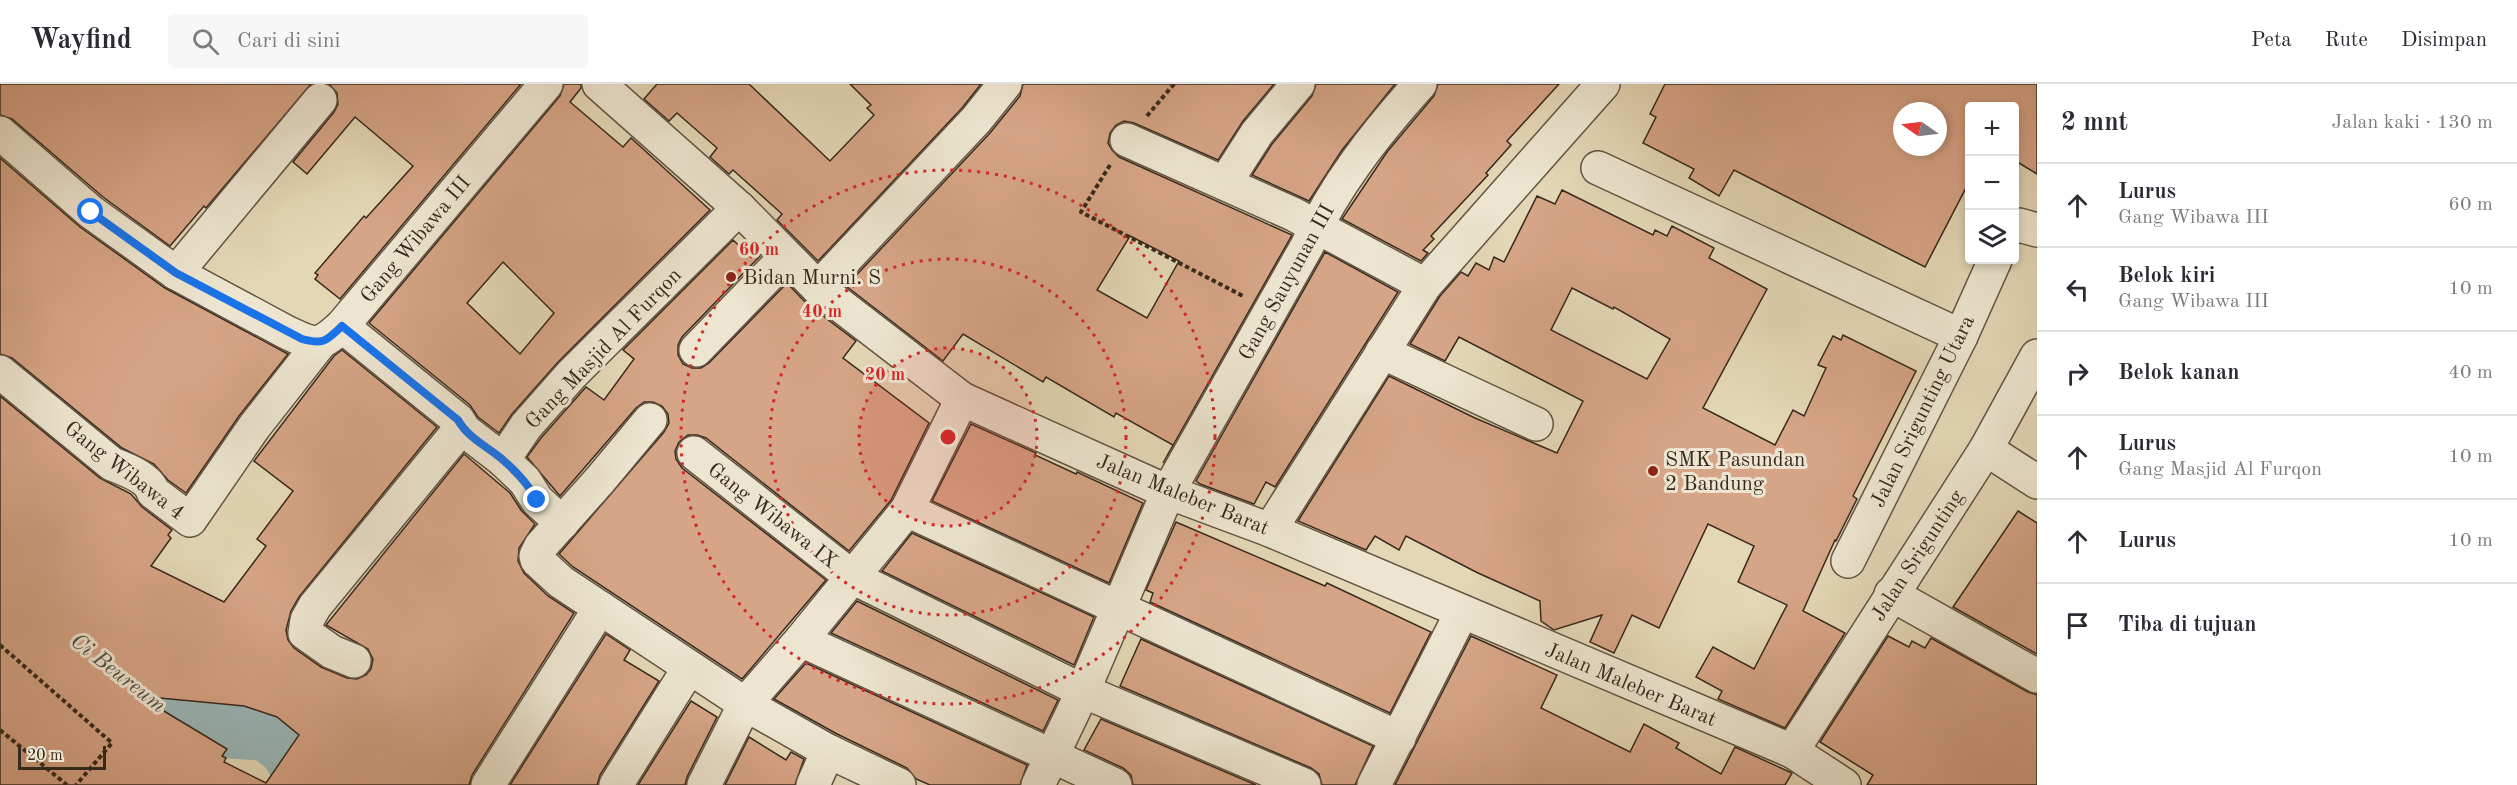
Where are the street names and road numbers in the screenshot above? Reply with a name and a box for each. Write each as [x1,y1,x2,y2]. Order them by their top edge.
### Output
street label: Gang Wibawa III [357,172,475,307]
street label: Gang Sauyunan III [1236,201,1339,364]
street label: Gang Masjid Al Furqon [522,265,686,433]
street label: Jalan Srigunting Utara [1868,312,1979,511]
street label: Gang Wibawa 4 [60,418,188,524]
street label: Jalan Maleber Barat [1093,451,1272,540]
street label: Gang Wibawa IX [703,459,841,573]
street label: Jalan Srigunting [1868,486,1969,625]
street label: Jalan Maleber Barat [1541,640,1719,731]

